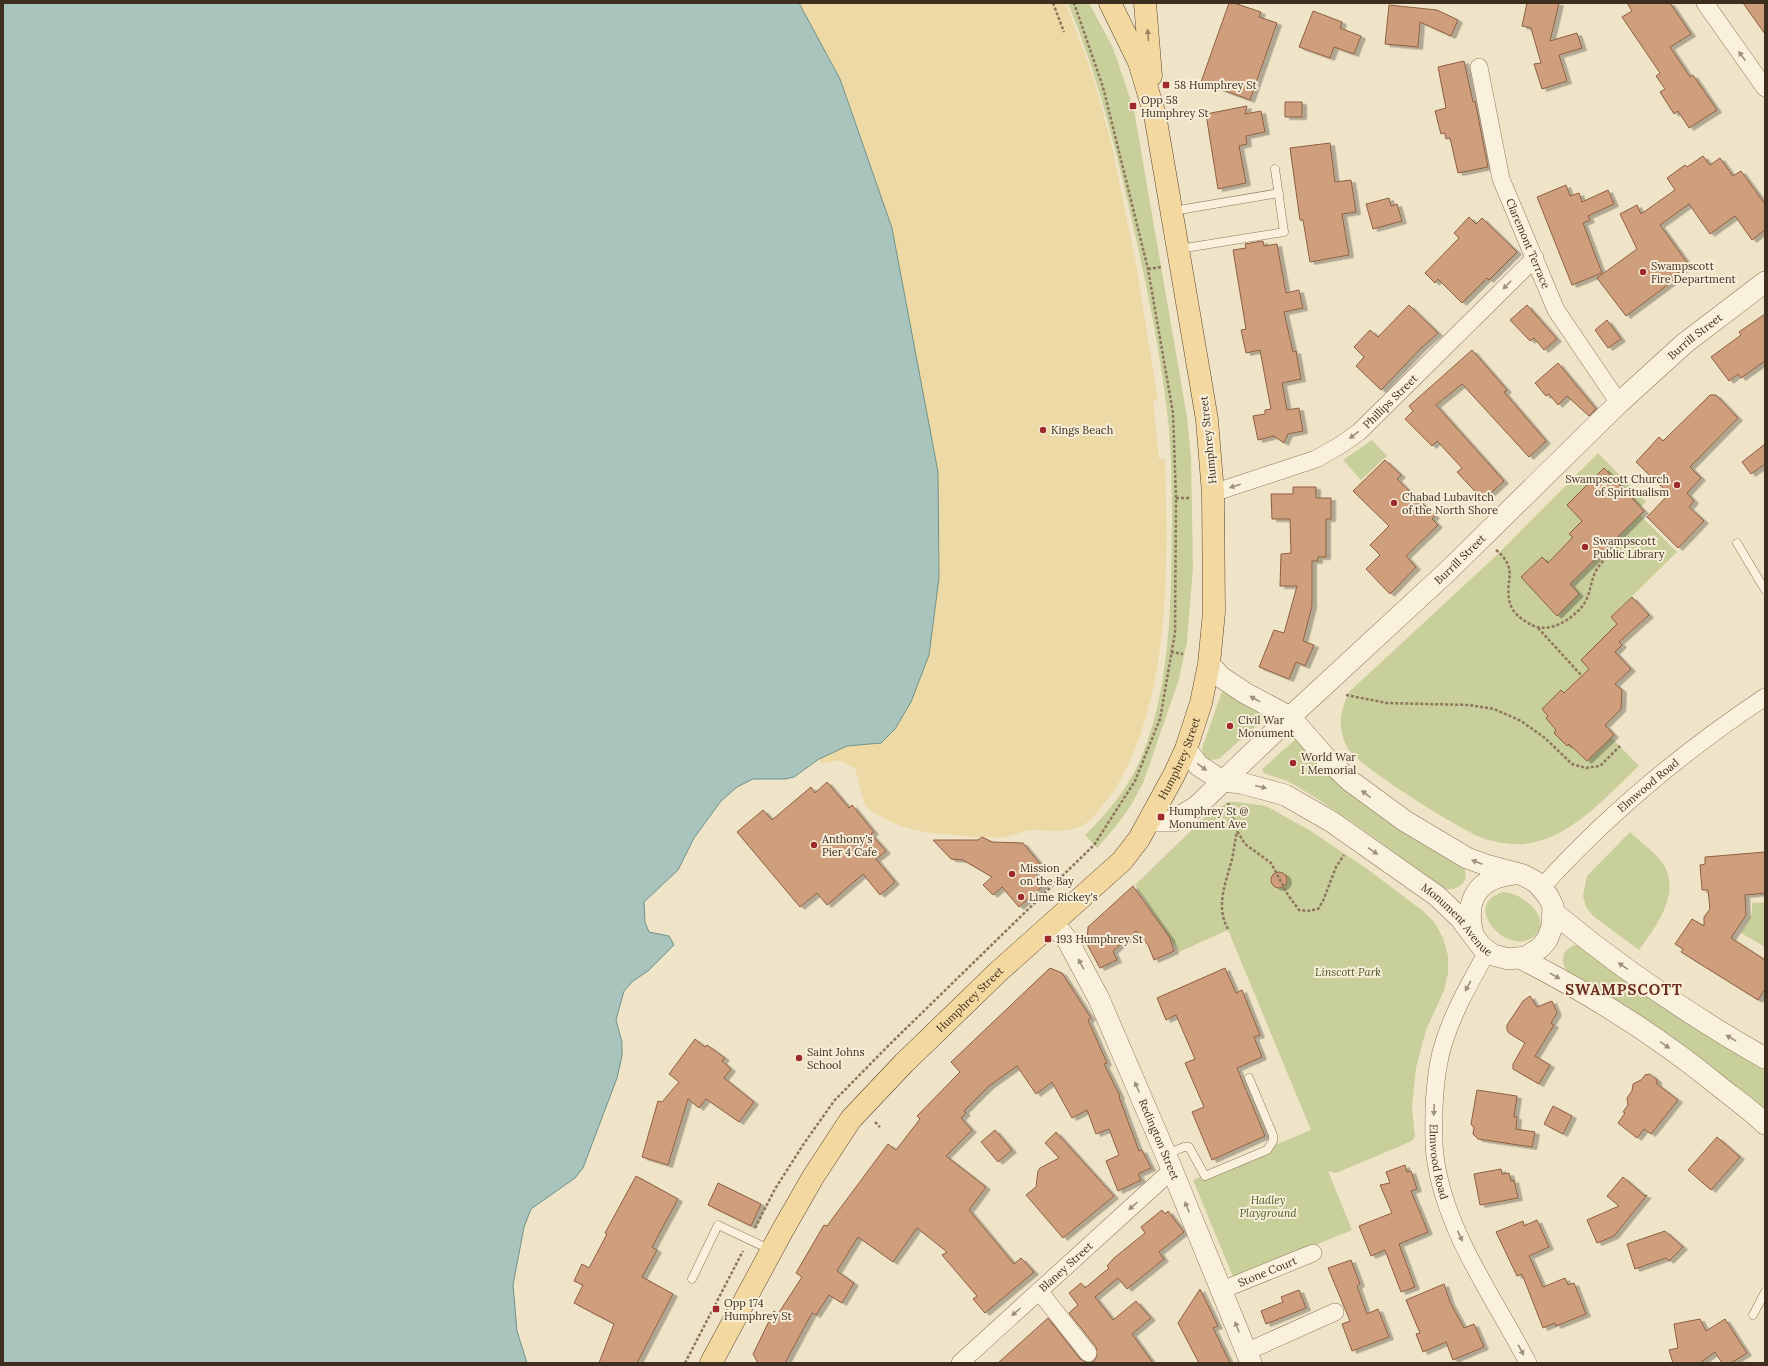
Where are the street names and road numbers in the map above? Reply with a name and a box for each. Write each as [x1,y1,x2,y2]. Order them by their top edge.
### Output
street label: Claremont Terrace [1503,196,1553,291]
street label: Burrill Street [1665,310,1726,362]
street label: Phillips Street [1360,371,1421,431]
street label: Humphrey Street [1196,395,1220,485]
street label: Burrill Street [1431,531,1489,587]
street label: Humphrey Street [1155,715,1203,802]
street label: Elmwood Road [1614,755,1682,815]
street label: Monument Avenue [1419,880,1495,959]
street label: Humphrey Street [933,963,1007,1035]
street label: Redington Street [1136,1097,1183,1183]
street label: Elmwood Road [1427,1124,1452,1202]
street label: Blaney Street [1036,1238,1096,1295]
street label: Stone Court [1236,1253,1300,1290]

